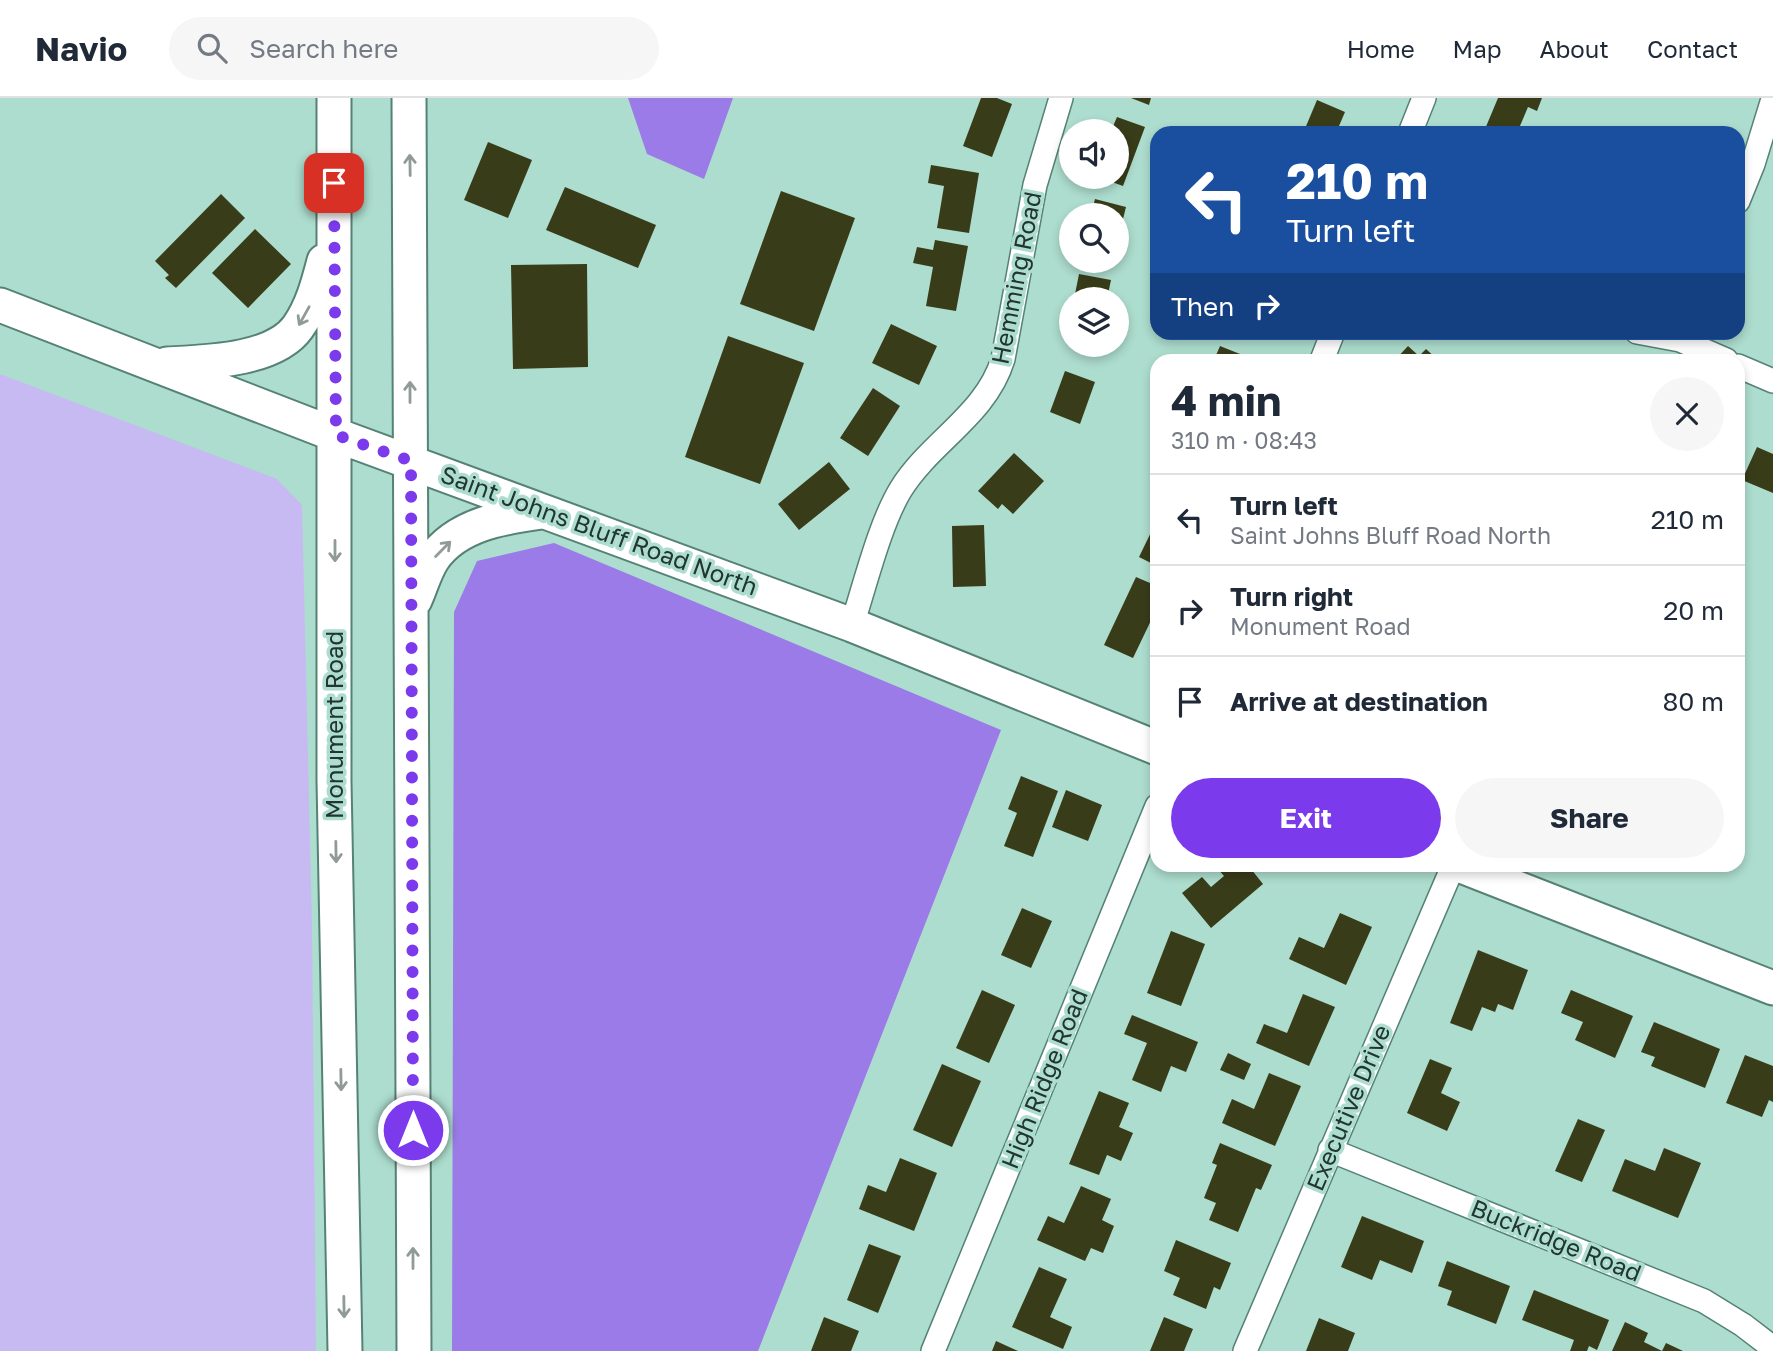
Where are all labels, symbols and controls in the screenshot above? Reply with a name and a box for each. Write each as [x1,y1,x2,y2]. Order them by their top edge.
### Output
search box [169,17,659,80]
text: Navio [35,29,127,68]
icon: search [193,29,231,67]
text: Search here [249,33,398,64]
text: Home [1347,34,1415,63]
text: Map [1453,34,1502,63]
text: About [1540,34,1609,63]
text: Contact [1647,34,1738,63]
map controls [1059,119,1129,357]
button: sound [1059,119,1129,189]
text: 210 m [1286,151,1428,210]
pin [304,153,364,213]
one-way arrow [403,154,417,177]
icon: left [1171,154,1262,245]
icon: arrive [315,164,353,202]
street label: Hemming Road [985,189,1046,367]
button: search [1059,203,1129,273]
text: Turn left [1286,211,1415,249]
button: layers [1059,287,1129,357]
icon: right [1248,287,1286,325]
text: Then [1171,291,1234,322]
one-way arrow [297,305,310,326]
text: 4 min [1171,375,1281,425]
button: close [1650,377,1724,451]
one-way arrow [404,381,417,404]
text: 310 m · 08:43 [1171,426,1317,454]
street label: Saint Johns Bluff Road North [437,459,762,601]
text: Turn left [1230,490,1338,521]
icon: left [1171,501,1209,539]
text: 210 m [1651,504,1724,535]
text: Saint Johns Bluff Road North [1230,521,1551,549]
one-way arrow [328,540,342,563]
one-way arrow [435,540,452,557]
text: Turn right [1230,581,1353,612]
icon: right [1171,592,1209,630]
text: 20 m [1663,595,1724,626]
text: Monument Road [1230,612,1411,640]
street label: Monument Road [319,631,348,819]
icon: arrive [1171,683,1209,721]
text: Arrive at destination [1230,686,1488,717]
text: 80 m [1663,686,1724,717]
button: Exit [1171,778,1441,858]
button: Share [1455,778,1724,858]
one-way arrow [329,841,343,864]
street label: High Ridge Road [994,984,1093,1173]
street label: Executive Drive [1300,1020,1396,1195]
one-way arrow [334,1068,348,1091]
position arrow [376,1093,450,1167]
street label: Buckridge Road [1467,1192,1646,1287]
one-way arrow [406,1247,420,1270]
one-way arrow [337,1296,351,1319]

